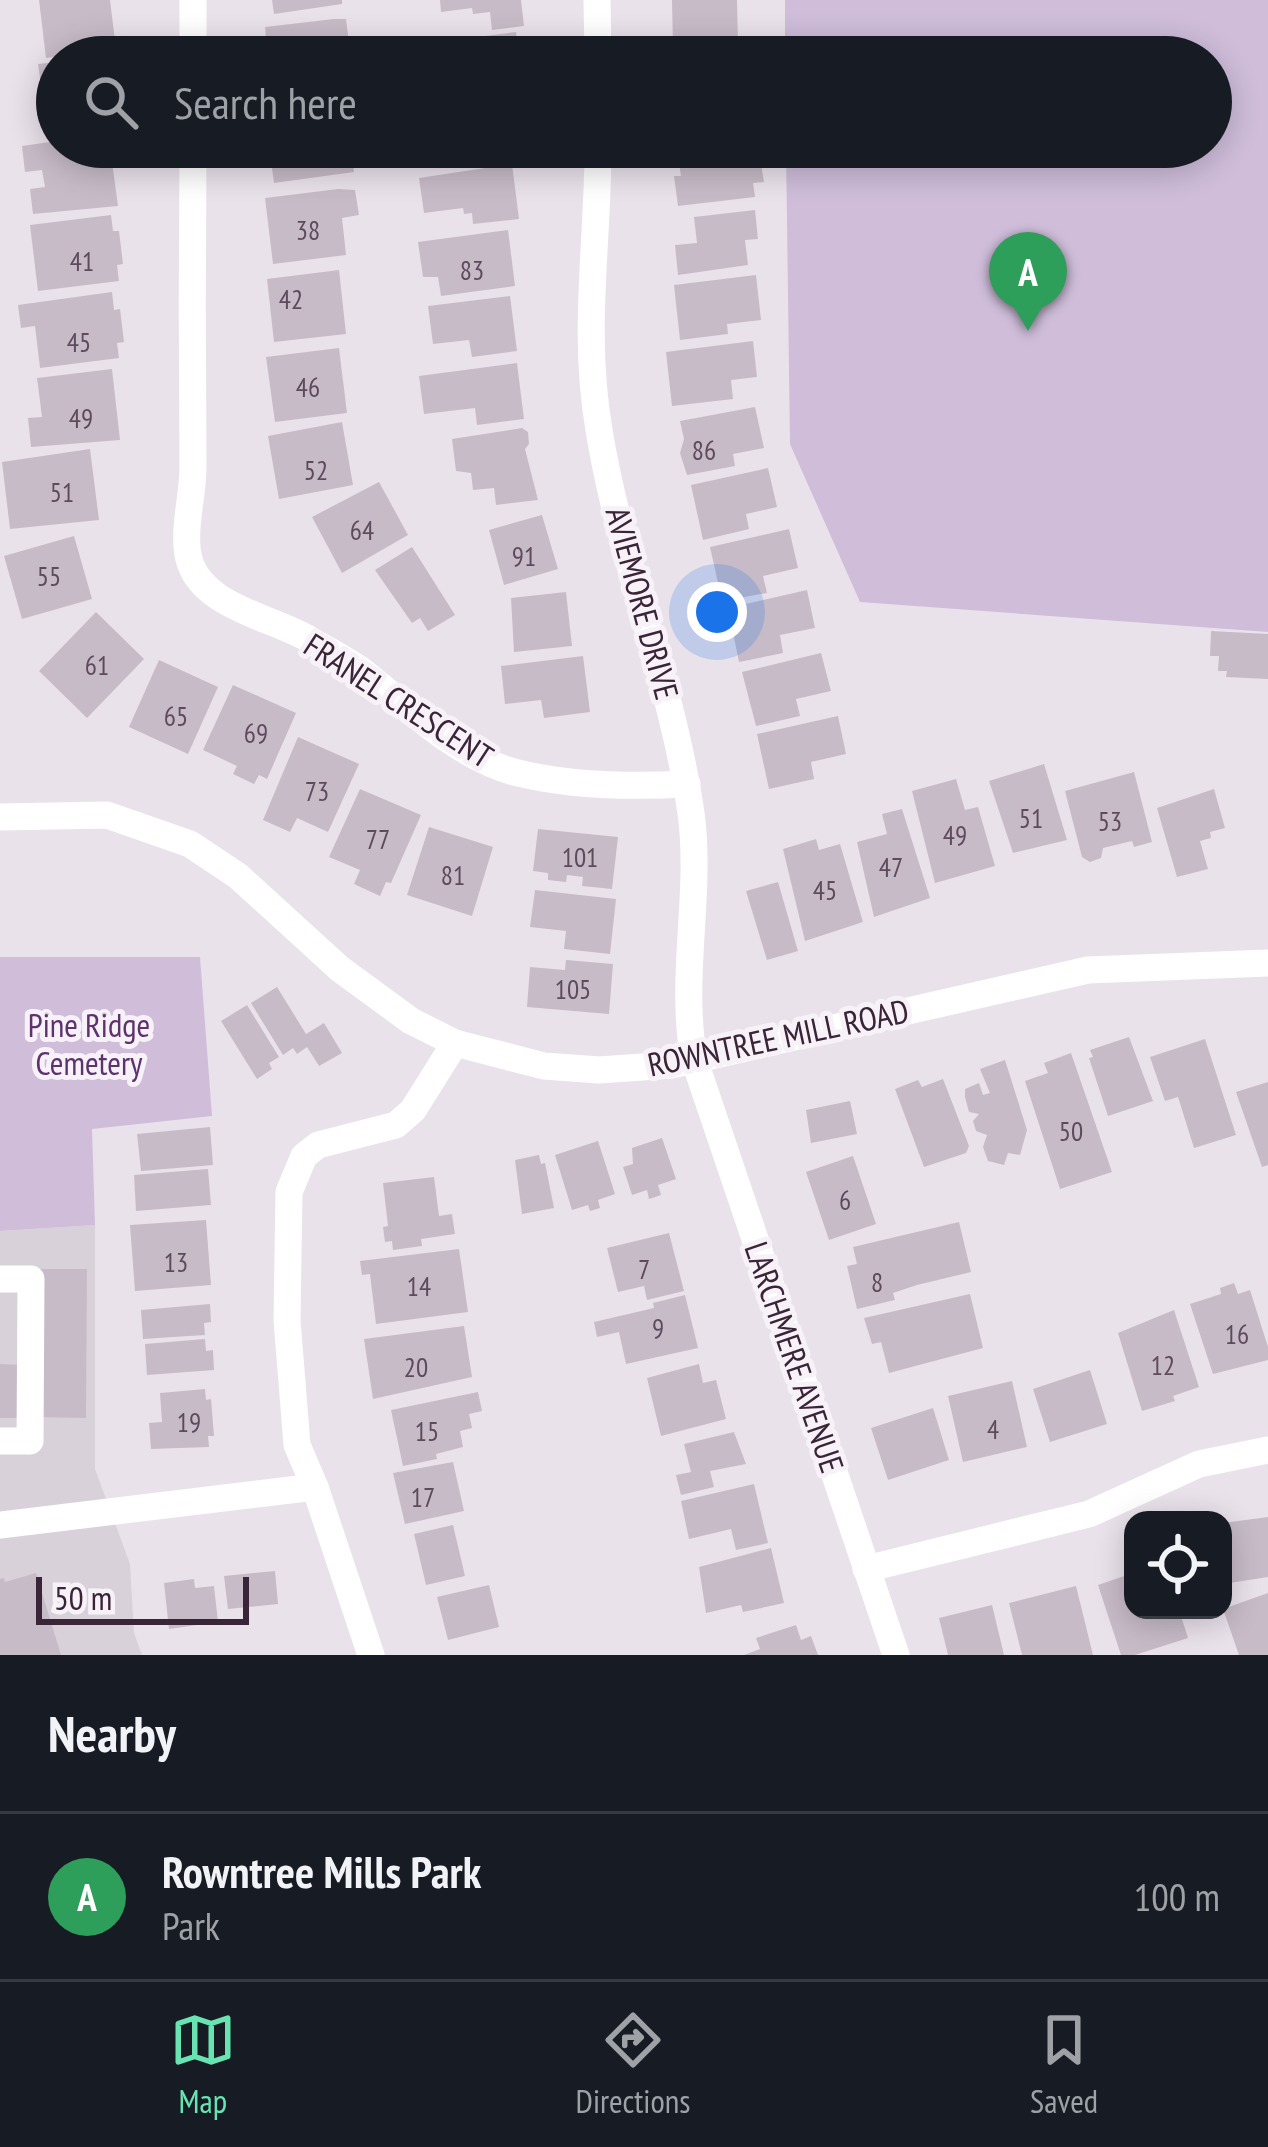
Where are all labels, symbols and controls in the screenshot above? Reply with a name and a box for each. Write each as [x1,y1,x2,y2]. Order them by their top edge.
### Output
search box [36,36,1232,168]
icon: search [78,69,144,135]
text: Search here [174,73,357,131]
house number: 38 [296,213,320,247]
pin: A [989,232,1067,331]
house number: 41 [70,244,94,278]
house number: 83 [460,253,484,287]
house number: 42 [279,282,303,316]
house number: 45 [67,325,91,359]
house number: 46 [296,370,320,404]
house number: 49 [69,401,93,435]
house number: 86 [692,433,716,467]
house number: 52 [304,453,328,487]
house number: 51 [50,475,74,509]
street label: AVIEMORE DRIVE [597,502,689,704]
house number: 64 [350,513,374,547]
house number: 91 [512,539,536,573]
house number: 55 [37,559,61,593]
your location [687,582,747,642]
street label: FRANEL CRESCENT [296,623,502,777]
house number: 61 [85,648,109,682]
house number: 65 [164,699,188,733]
house number: 69 [244,716,268,750]
house number: 73 [305,774,329,808]
house number: 51 [1019,801,1043,835]
house number: 53 [1098,804,1122,838]
house number: 49 [943,818,967,852]
house number: 77 [366,822,390,856]
house number: 101 [562,840,598,874]
house number: 47 [879,850,903,884]
house number: 81 [441,858,465,892]
house number: 45 [813,873,837,907]
house number: 105 [555,972,591,1006]
street label: ROWNTREE MILL ROAD [644,988,912,1086]
park label: Pine Ridge Cemetery [28,1003,150,1084]
house number: 50 [1059,1114,1083,1148]
house number: 6 [839,1183,851,1217]
street label: LARCHMERE AVENUE [735,1236,855,1478]
house number: 13 [164,1245,188,1279]
house number: 7 [638,1252,650,1286]
house number: 8 [871,1265,883,1299]
house number: 14 [407,1269,431,1303]
house number: 9 [652,1311,664,1345]
house number: 16 [1225,1317,1249,1351]
house number: 12 [1151,1348,1175,1382]
house number: 20 [404,1350,428,1384]
house number: 19 [177,1405,201,1439]
house number: 4 [987,1412,999,1446]
house number: 15 [415,1414,439,1448]
house number: 17 [411,1480,435,1514]
map controls [1124,1511,1232,1619]
button: locate [1124,1511,1232,1619]
scale bar [36,1571,249,1624]
text: 50 m [54,1576,112,1619]
text: Nearby [48,1700,176,1766]
text: Rowntree Mills Park [162,1842,481,1900]
text: A [77,1871,97,1922]
text: 100 m [1134,1871,1220,1922]
text: Park [162,1900,220,1951]
tab: Map [170,2007,236,2122]
tab: Directions [576,2007,690,2122]
tab: Saved [1030,2007,1098,2122]

